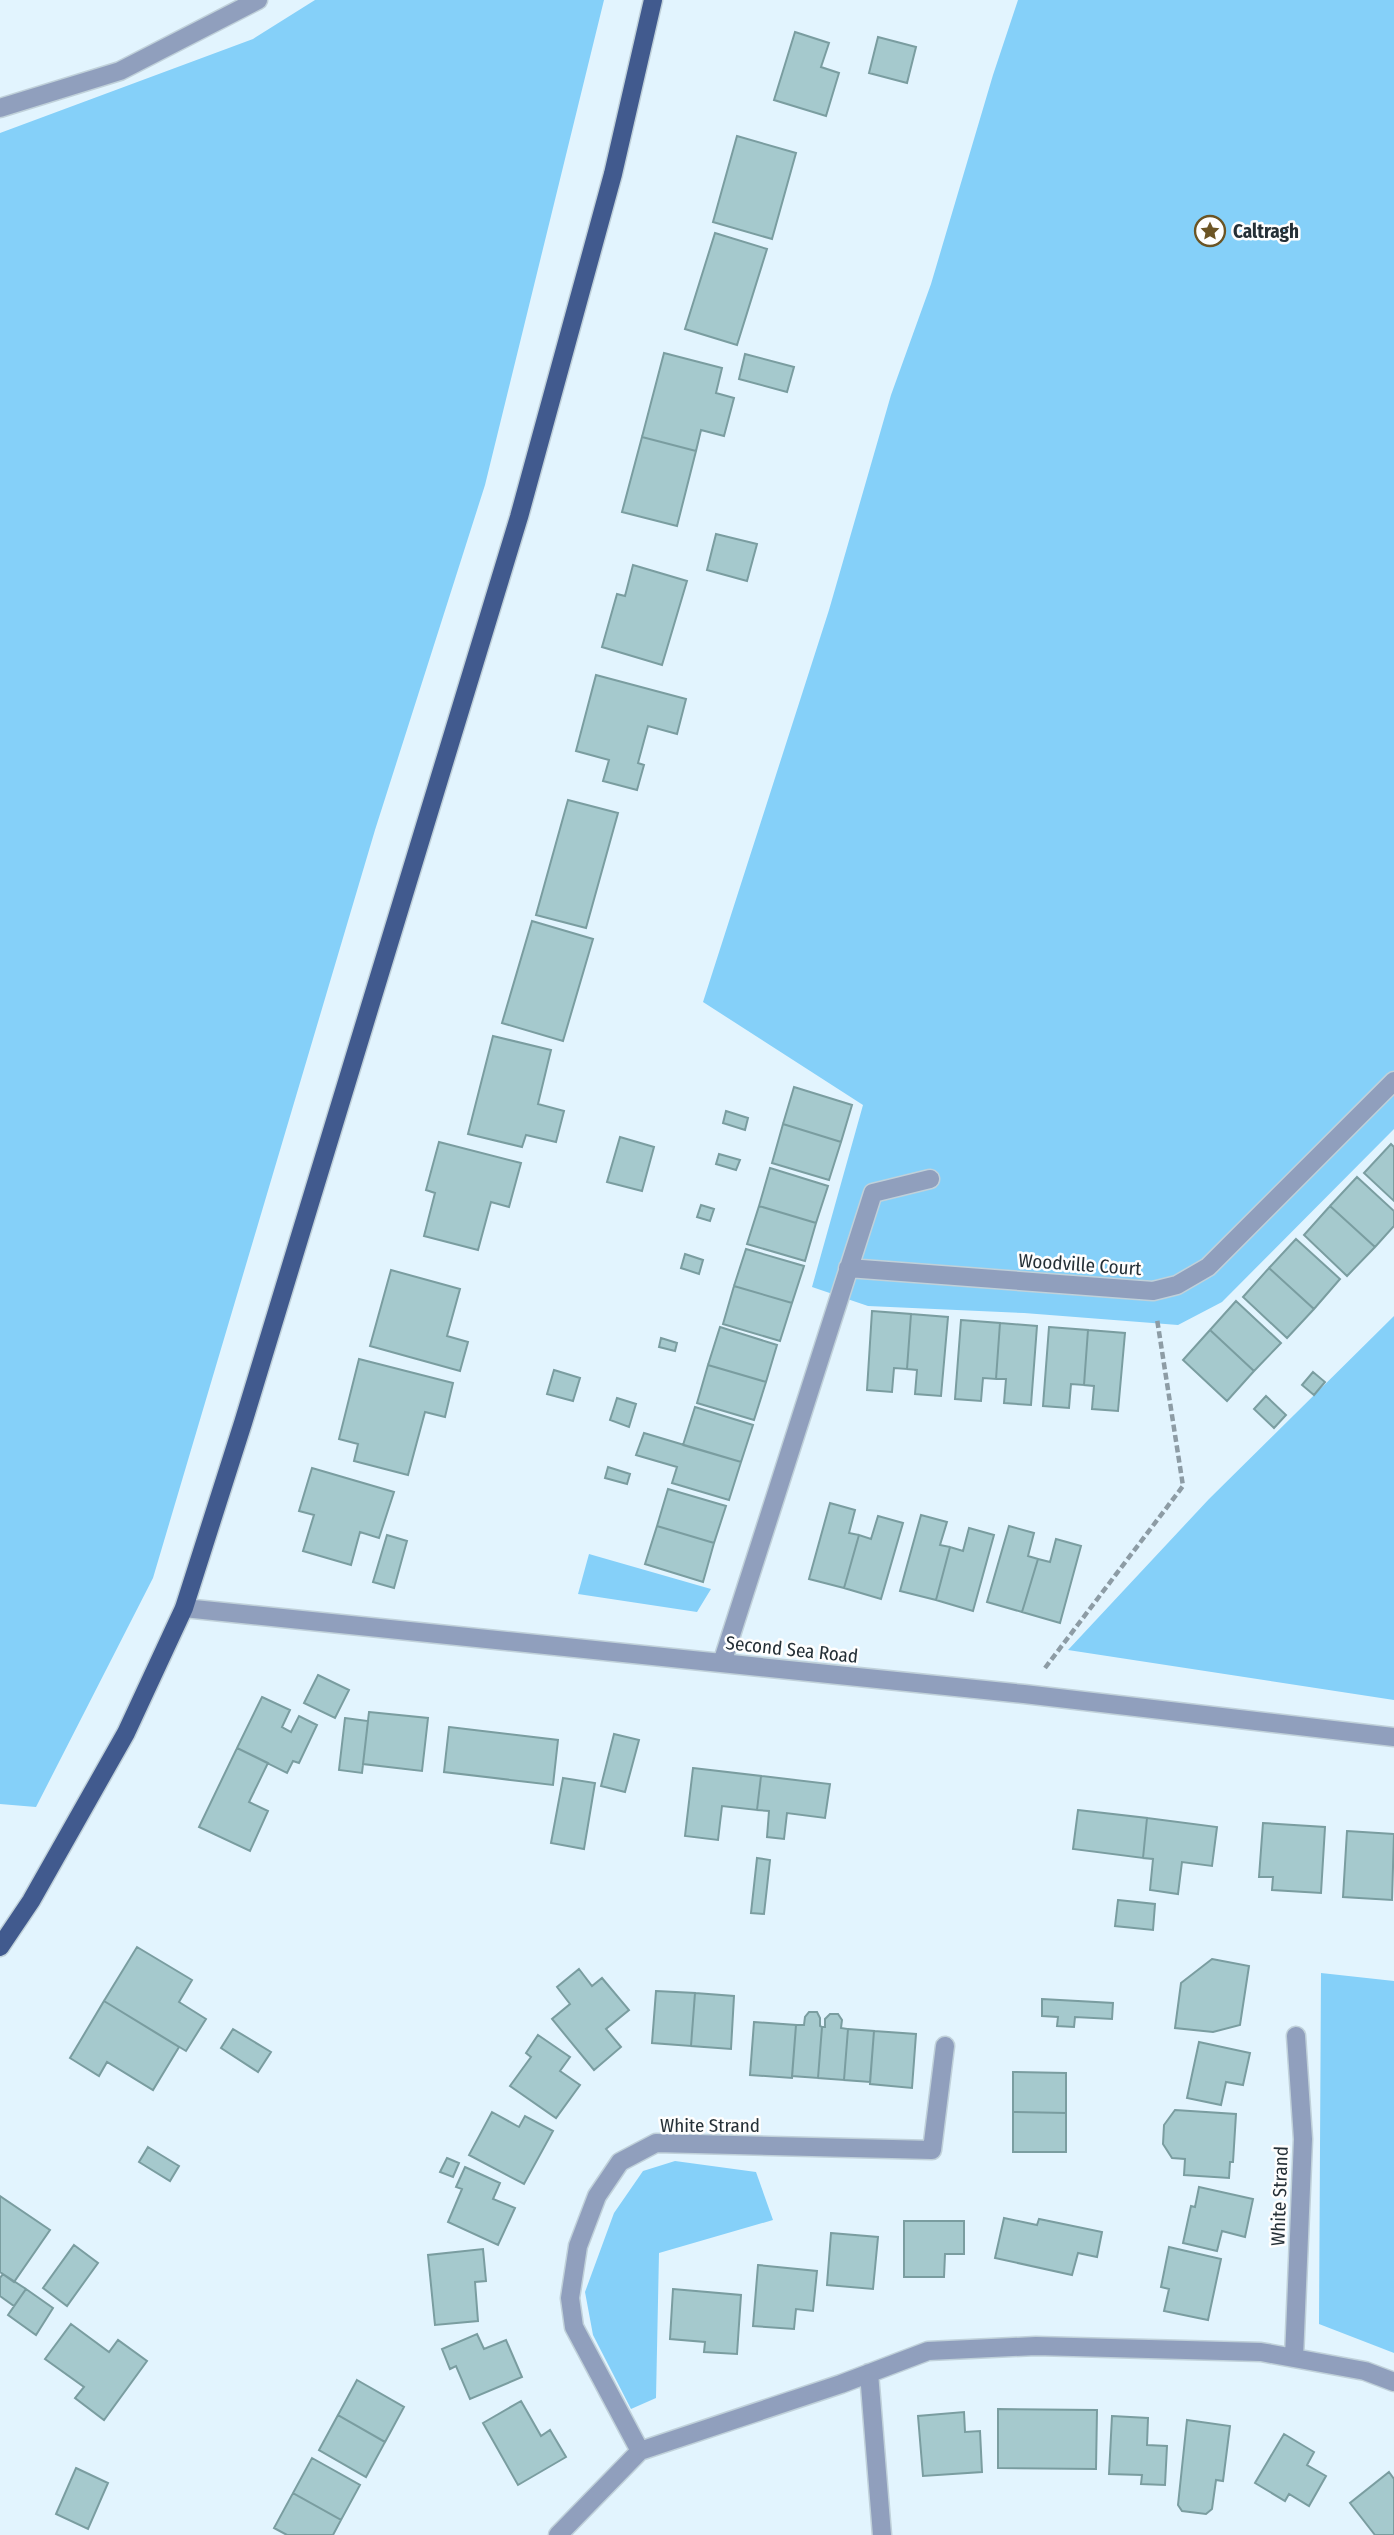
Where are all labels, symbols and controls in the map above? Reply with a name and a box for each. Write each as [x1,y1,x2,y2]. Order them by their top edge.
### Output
place icon: Caltragh [1193,214,1227,248]
place label: Caltragh [1233,220,1299,243]
street label: Woodville Court [1018,1249,1143,1280]
street label: Second Sea Road [725,1631,859,1668]
street label: White Strand [660,2114,760,2137]
street label: White Strand [1266,2146,1293,2246]

